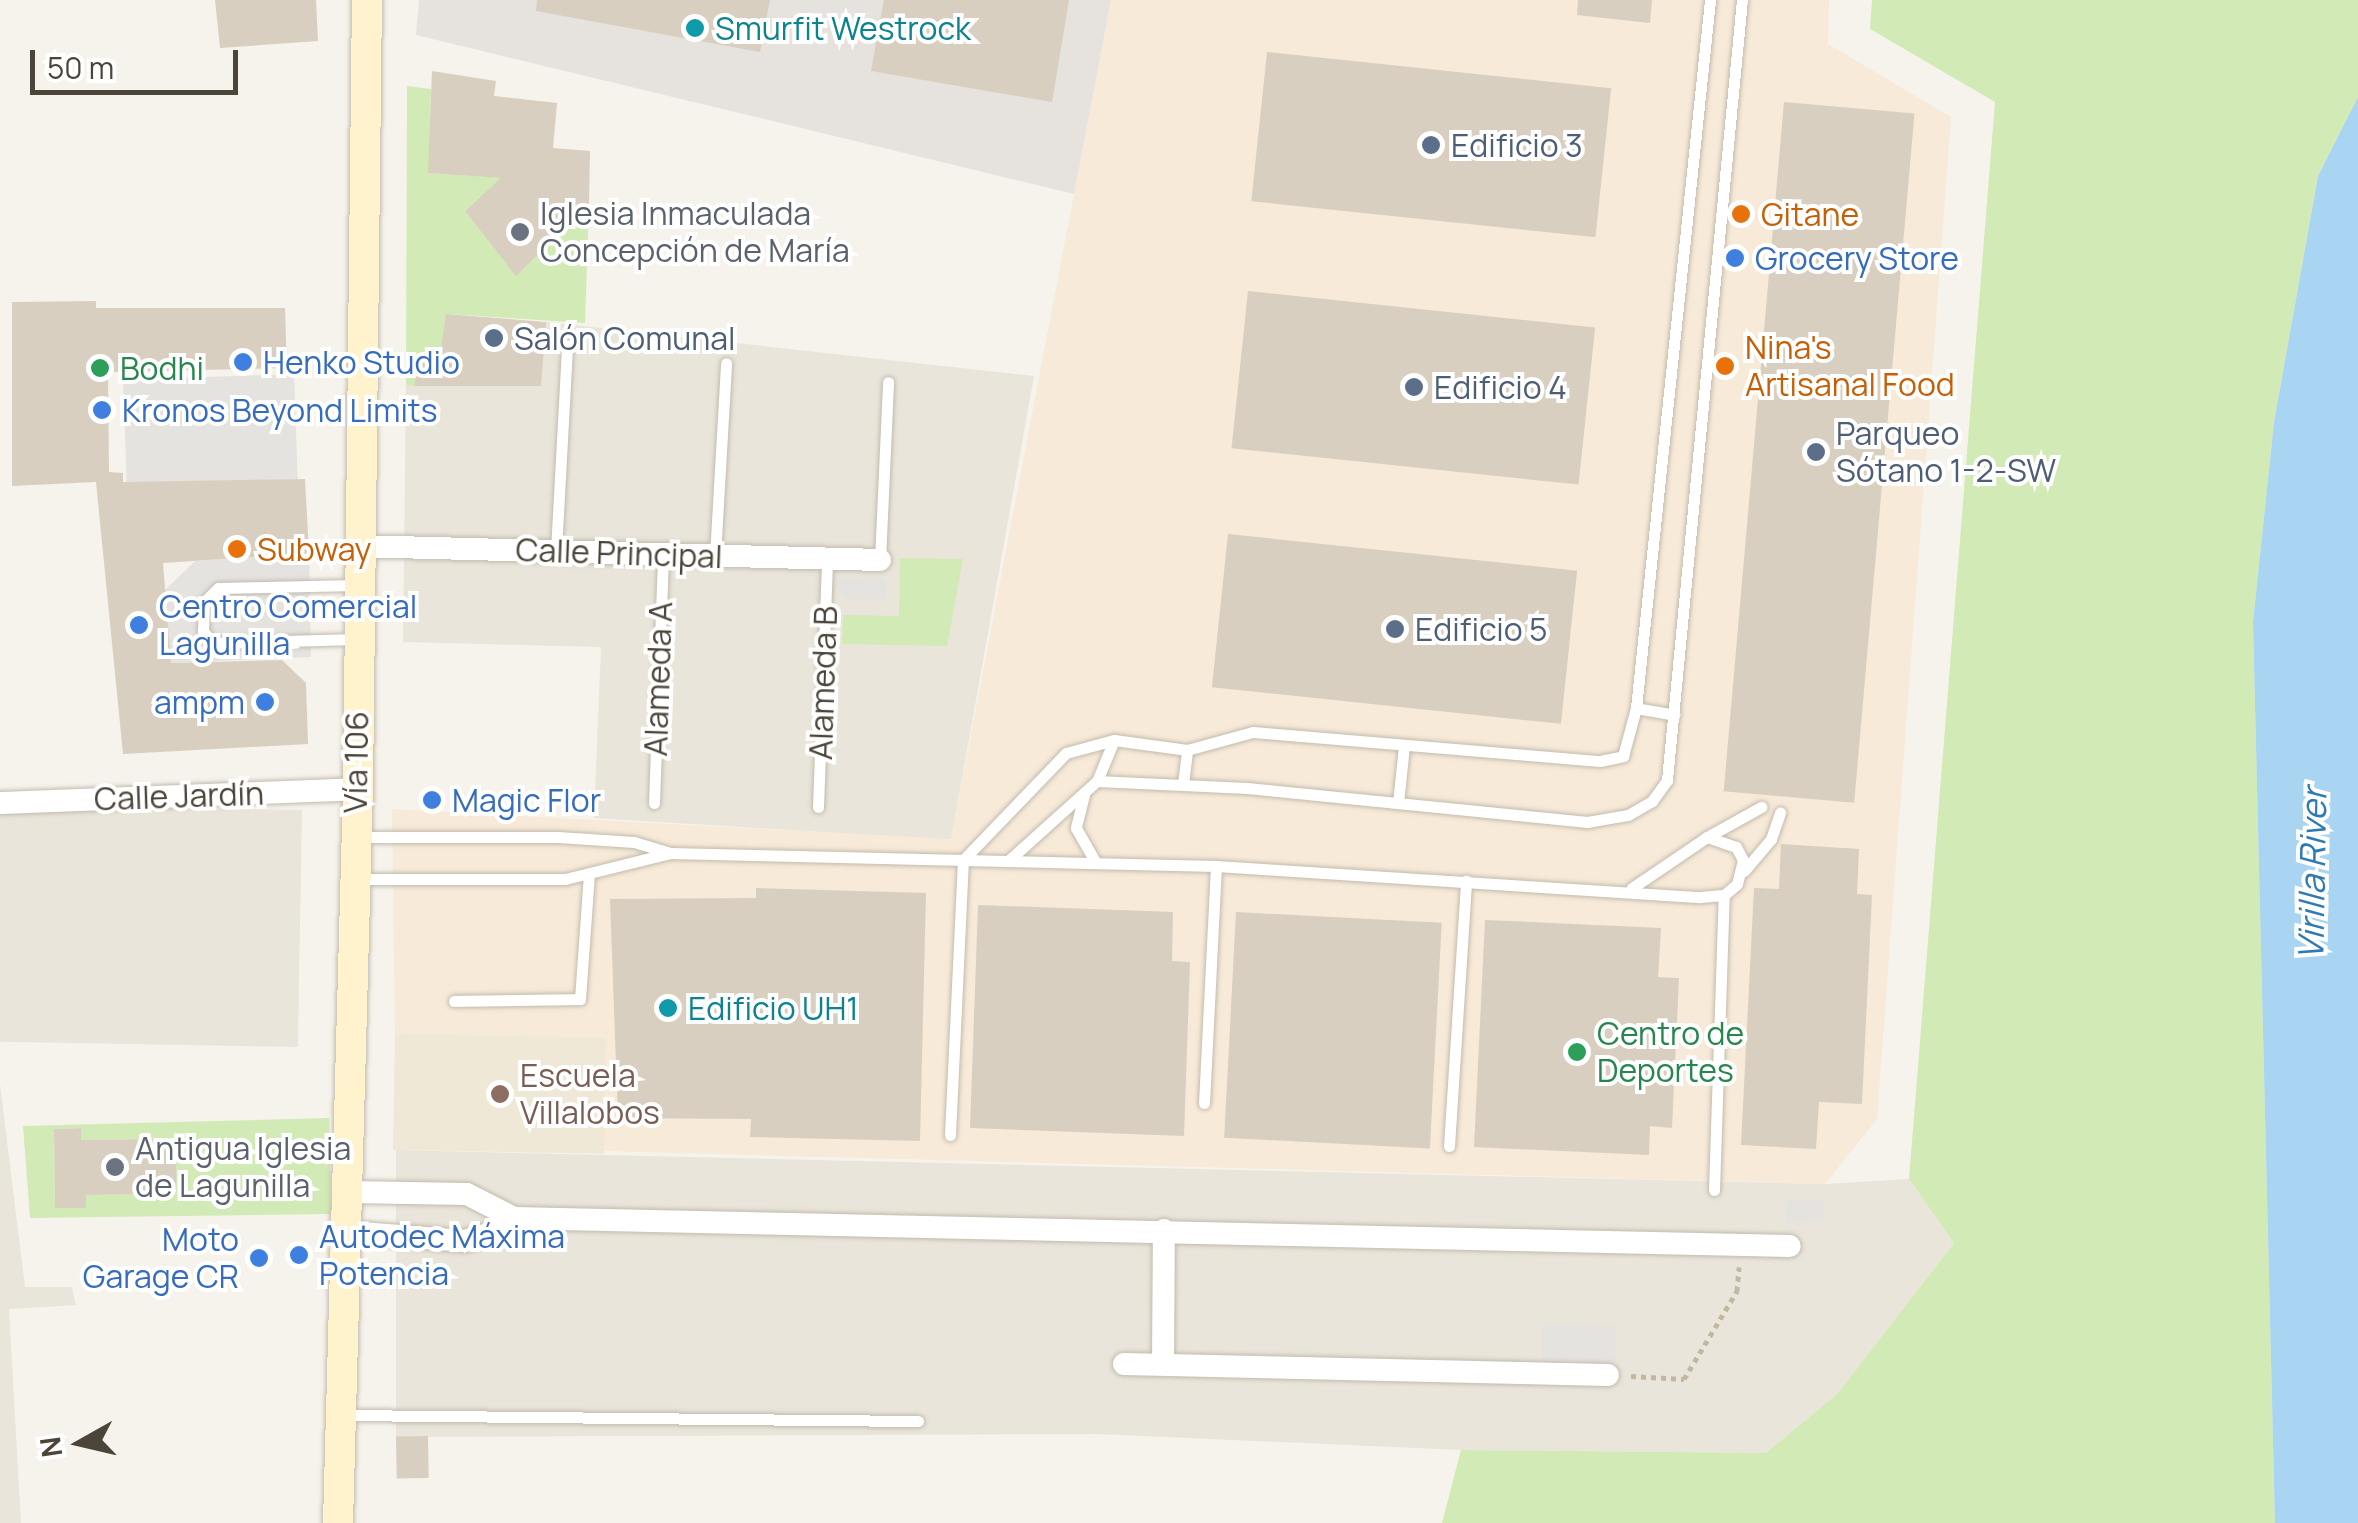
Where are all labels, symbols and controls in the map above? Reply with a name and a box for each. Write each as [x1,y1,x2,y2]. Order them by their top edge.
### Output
place label: Smurfit Westrock [715,9,971,47]
marker: Smurfit Westrock [684,17,706,39]
scale bar [35,30,242,92]
text: 50 m [47,47,114,88]
place label: Edificio 3 [1451,126,1583,164]
marker: Edificio 3 [1420,134,1442,156]
place label: Iglesia Inmaculada Concepción de María [540,195,850,270]
place label: Gitane [1761,195,1859,233]
marker: Gitane [1730,203,1752,225]
marker: Iglesia Inmaculada Concepción de María [509,221,531,243]
place label: Grocery Store [1755,239,1959,277]
marker: Grocery Store [1724,247,1746,269]
place label: Salón Comunal [514,319,736,357]
marker: Salón Comunal [483,327,505,349]
place label: Nina's Artisanal Food [1745,329,1955,404]
place label: Henko Studio [263,343,460,381]
place label: Bodhi [120,349,204,387]
marker: Henko Studio [232,351,254,373]
marker: Nina's Artisanal Food [1714,355,1736,377]
marker: Bodhi [89,357,111,379]
place label: Edificio 4 [1434,368,1567,406]
marker: Edificio 4 [1403,376,1425,398]
place label: Kronos Beyond Limits [122,391,437,429]
marker: Kronos Beyond Limits [91,399,113,421]
place label: Parqueo Sótano 1-2-SW [1836,415,2056,490]
marker: Parqueo Sótano 1-2-SW [1805,441,1827,463]
place label: Subway [257,530,371,568]
street label: Calle Principal [515,530,723,576]
marker: Subway [226,538,248,560]
place label: Centro Comercial Lagunilla [159,588,417,663]
street label: Alameda A [636,601,680,757]
street label: Alameda B [801,605,845,761]
place label: Edificio 5 [1415,610,1547,648]
marker: Centro Comercial Lagunilla [128,614,150,636]
marker: Edificio 5 [1384,618,1406,640]
place label: ampm [154,683,245,721]
marker: ampm [254,691,276,713]
street label: Vía 106 [336,711,376,813]
street label: Calle Jardín [93,774,265,818]
place label: Magic Flor [452,781,601,819]
water label: Virilla River [2289,787,2335,961]
marker: Magic Flor [421,789,443,811]
place label: Edificio UH1 [688,989,859,1027]
marker: Edificio UH1 [657,997,679,1019]
place label: Centro de Deportes [1597,1015,1744,1090]
marker: Centro de Deportes [1566,1041,1588,1063]
place label: Escuela Villalobos [520,1057,660,1132]
marker: Escuela Villalobos [489,1083,511,1105]
place label: Antigua Iglesia de Lagunilla [135,1130,351,1205]
marker: Antigua Iglesia de Lagunilla [104,1156,126,1178]
place label: Autodec Máxima Potencia [319,1218,565,1293]
place label: Moto Garage CR [83,1221,239,1296]
marker: Autodec Máxima Potencia [288,1244,310,1266]
marker: Moto Garage CR [248,1247,270,1269]
north arrow [30,1393,130,1493]
text: N [30,1435,71,1460]

